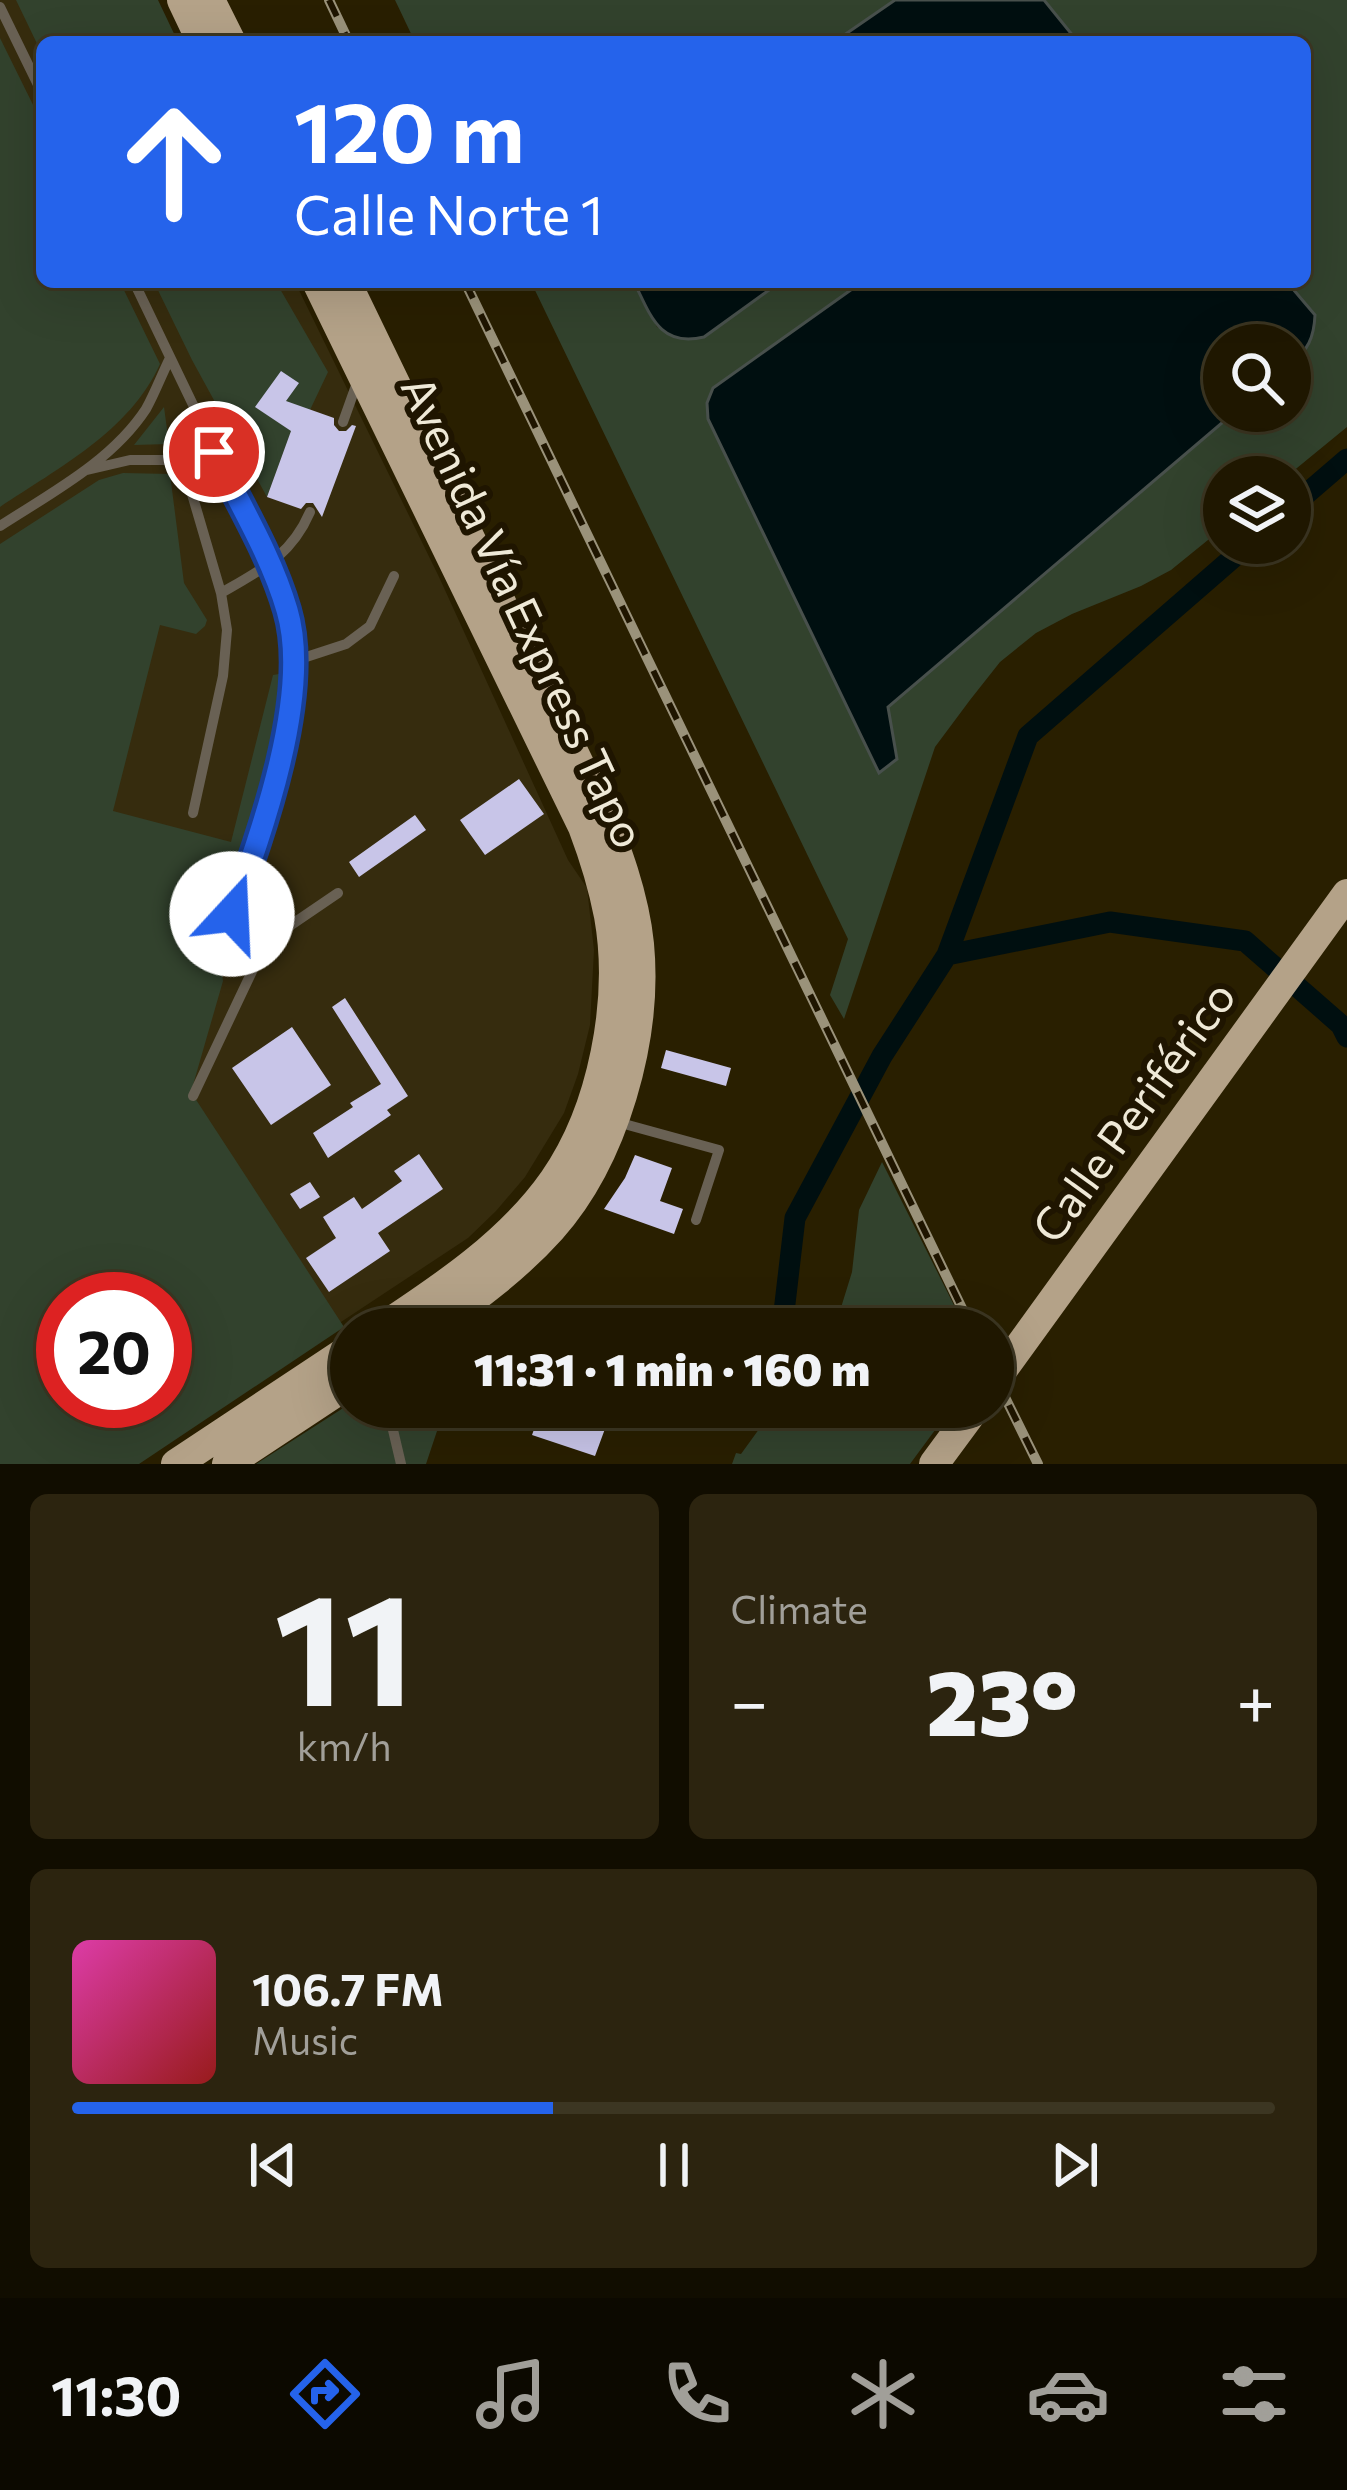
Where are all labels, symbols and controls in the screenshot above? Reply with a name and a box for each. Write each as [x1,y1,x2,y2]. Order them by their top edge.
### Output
text: 120 m [294,78,524,180]
icon: ahead [96,84,252,240]
text: Calle Norte 1 [294,180,604,246]
map controls [1203,324,1311,564]
button: search [1203,324,1311,432]
street label: Avenida Vía Express Tapo [392,366,659,856]
pin [163,401,265,503]
icon: arrive [181,419,247,485]
button: layers [1203,456,1311,564]
position arrow [169,851,295,977]
street label: Calle Periférico [1019,969,1245,1252]
speed limit sign: 20 [36,1272,192,1428]
text: 11:31 · 1 min · 160 m [474,1340,870,1395]
text: 11 [274,1547,415,1738]
text: Climate [731,1584,868,1632]
text: 23° [926,1644,1078,1755]
text: − [731,1659,768,1740]
text: + [1236,1659,1275,1740]
text: km/h [297,1721,392,1769]
text: 106.7 FM [252,1960,444,2015]
text: Music [252,2015,358,2063]
icon: previous [240,2132,306,2198]
icon: pause [641,2132,707,2198]
icon: next [1042,2132,1108,2198]
icon: directions [283,2352,367,2436]
icon: music [469,2352,553,2436]
icon: phone [655,2352,739,2436]
icon: climate [841,2352,925,2436]
icon: car [1026,2352,1110,2436]
icon: filters [1212,2352,1296,2436]
text: 11:30 [51,2361,181,2427]

